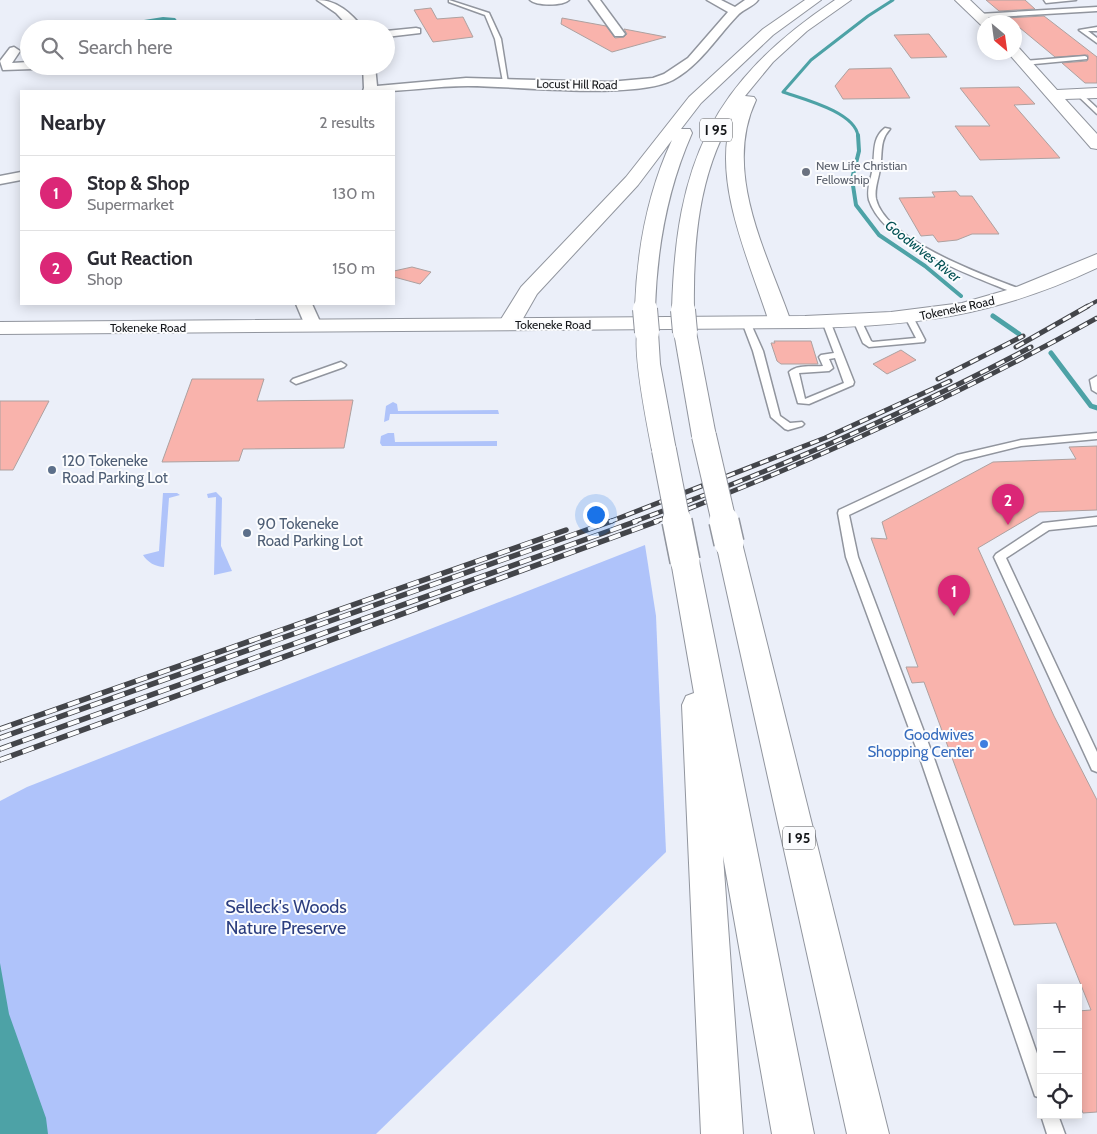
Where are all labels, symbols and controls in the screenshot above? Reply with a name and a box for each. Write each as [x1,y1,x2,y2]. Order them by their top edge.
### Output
north arrow [977,15,1022,60]
search box [20,20,395,75]
icon: search [38,34,66,62]
text: Search here [78,36,172,59]
street label: Locust Hill Road [536,76,618,92]
text: Nearby [40,110,106,135]
text: 2 results [319,113,375,132]
road number: I 95 [700,118,732,142]
place label: New Life Christian Fellowship [816,158,908,187]
marker: New Life Christian Fellowship [800,166,812,178]
text: Stop & Shop [87,172,190,195]
text: 1 [53,184,59,203]
text: 130 m [332,184,375,203]
text: Supermarket [87,195,174,214]
water label: Goodwives River [882,216,965,287]
text: Gut Reaction [87,247,193,270]
text: 2 [52,259,60,278]
text: 150 m [332,259,375,278]
text: Shop [87,270,123,289]
street label: Tokeneke Road [918,293,996,323]
street label: Tokeneke Road [515,317,591,332]
street label: Tokeneke Road [110,320,186,335]
place label: 120 Tokeneke Road Parking Lot [62,452,168,487]
marker: 120 Tokeneke Road Parking Lot [46,464,58,476]
pin: 2 [992,484,1024,525]
your location [583,502,609,528]
place label: 90 Tokeneke Road Parking Lot [257,515,363,550]
marker: 90 Tokeneke Road Parking Lot [241,527,253,539]
pin: 1 [938,575,970,616]
place label: Goodwives Shopping Center [867,726,974,761]
marker: Goodwives Shopping Center [978,738,990,750]
road number: I 95 [783,826,815,850]
park label: Selleck's Woods Nature Preserve [225,896,347,939]
map controls [1037,984,1082,1119]
button: + [1037,984,1082,1029]
button: − [1037,1029,1082,1074]
button: locate [1037,1074,1082,1119]

